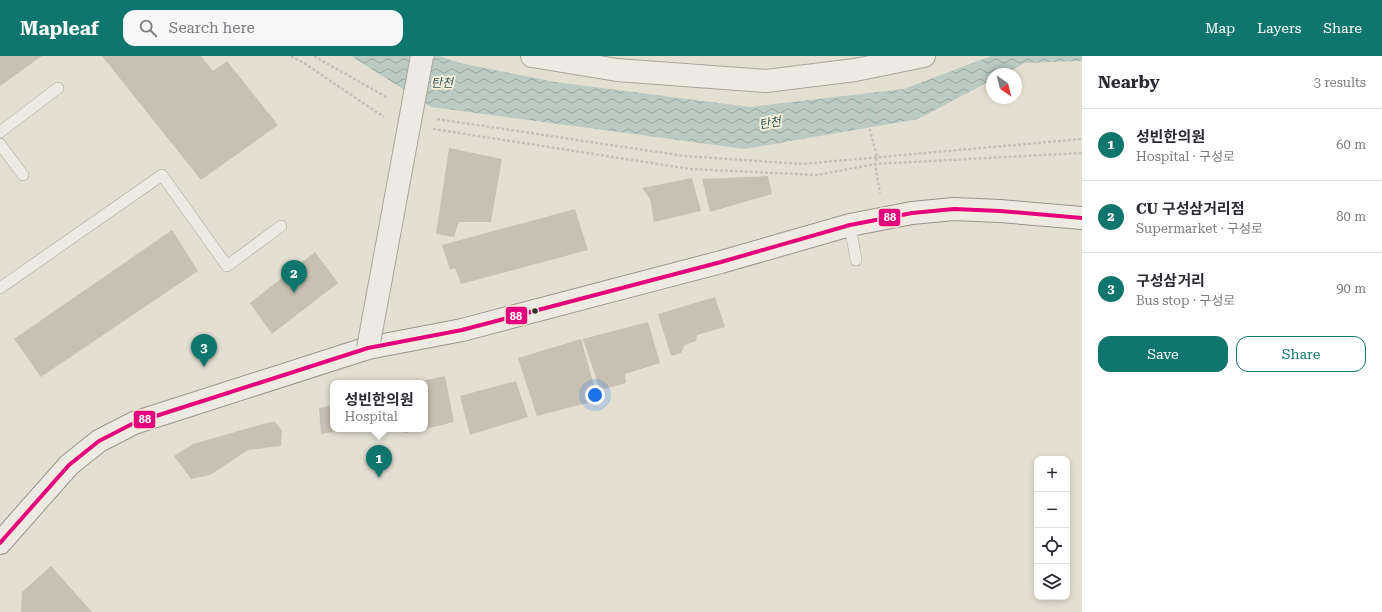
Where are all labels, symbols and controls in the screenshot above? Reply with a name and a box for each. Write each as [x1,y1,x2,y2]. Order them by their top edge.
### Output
search box [123,10,403,46]
text: Mapleaf [20,17,99,40]
icon: search [137,17,159,39]
text: Search here [169,19,255,37]
text: Map [1205,20,1235,36]
text: Layers [1257,20,1301,36]
text: Share [1323,20,1362,36]
north arrow [986,68,1022,104]
text: Nearby [1098,72,1160,92]
text: 3 results [1314,75,1366,90]
water label: 탄천 [431,76,455,90]
water label: 탄천 [758,114,784,132]
text: 성빈한의원 [1136,128,1205,146]
text: 1 [1107,137,1115,152]
text: 60 m [1336,137,1366,152]
text: Hospital · 구성로 [1136,149,1235,164]
text: CU 구성삼거리점 [1136,200,1245,218]
line badge: 88 [878,208,901,227]
text: 2 [1107,209,1115,224]
text: 80 m [1336,209,1366,224]
text: 88 [884,211,896,224]
text: Supermarket · 구성로 [1136,221,1263,236]
pin: 2 [281,260,307,293]
text: 구성삼거리 [1136,272,1205,290]
text: 3 [1107,281,1115,296]
text: 90 m [1336,281,1366,296]
text: Bus stop · 구성로 [1136,293,1235,308]
line badge: 88 [505,306,528,325]
unlabelled marker [530,306,540,316]
text: 88 [510,310,522,323]
pin: 3 [191,334,217,367]
button: Save [1098,336,1228,372]
button: Share [1236,336,1366,372]
popup [330,380,428,432]
your location [585,385,605,405]
text: 성빈한의원 [344,391,414,409]
text: Hospital [344,409,398,424]
line badge: 88 [133,410,156,429]
text: 88 [139,413,151,426]
pin: 1 [366,445,392,478]
map controls [1034,456,1070,600]
button: + [1034,456,1070,492]
button: − [1034,492,1070,528]
button: locate [1034,528,1070,564]
button: layers [1034,564,1070,600]

